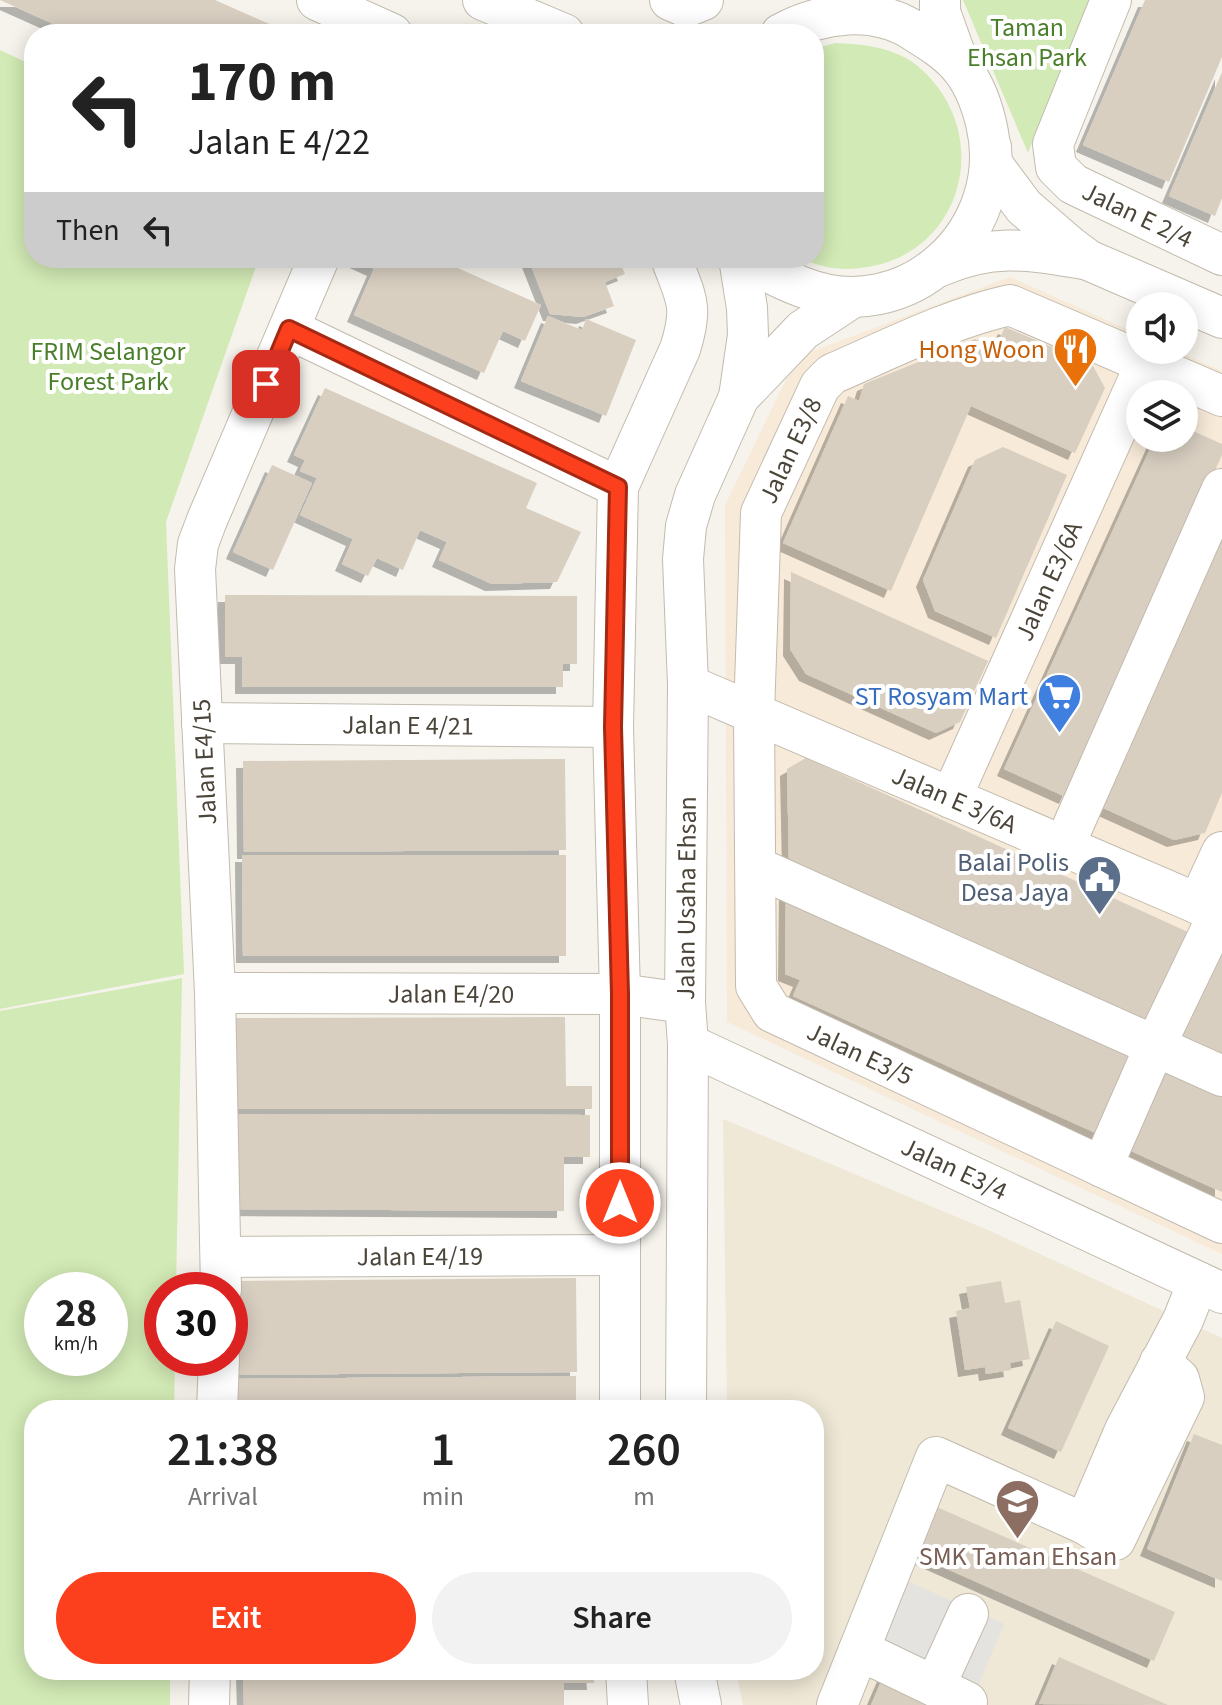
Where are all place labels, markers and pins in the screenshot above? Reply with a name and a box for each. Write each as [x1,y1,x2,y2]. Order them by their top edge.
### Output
restaurant icon: Hong Woon [1052,325,1100,388]
place label: Hong Woon [919,331,1045,368]
pin [232,350,300,418]
supermarket icon: ST Rosyam Mart [1035,672,1083,735]
place label: ST Rosyam Mart [855,678,1028,715]
place label: Balai Polis Desa Jaya [957,844,1069,911]
public building icon: Balai Polis Desa Jaya [1076,853,1124,916]
school or university icon: SMK Taman Ehsan [994,1477,1042,1540]
place label: SMK Taman Ehsan [919,1538,1117,1575]

